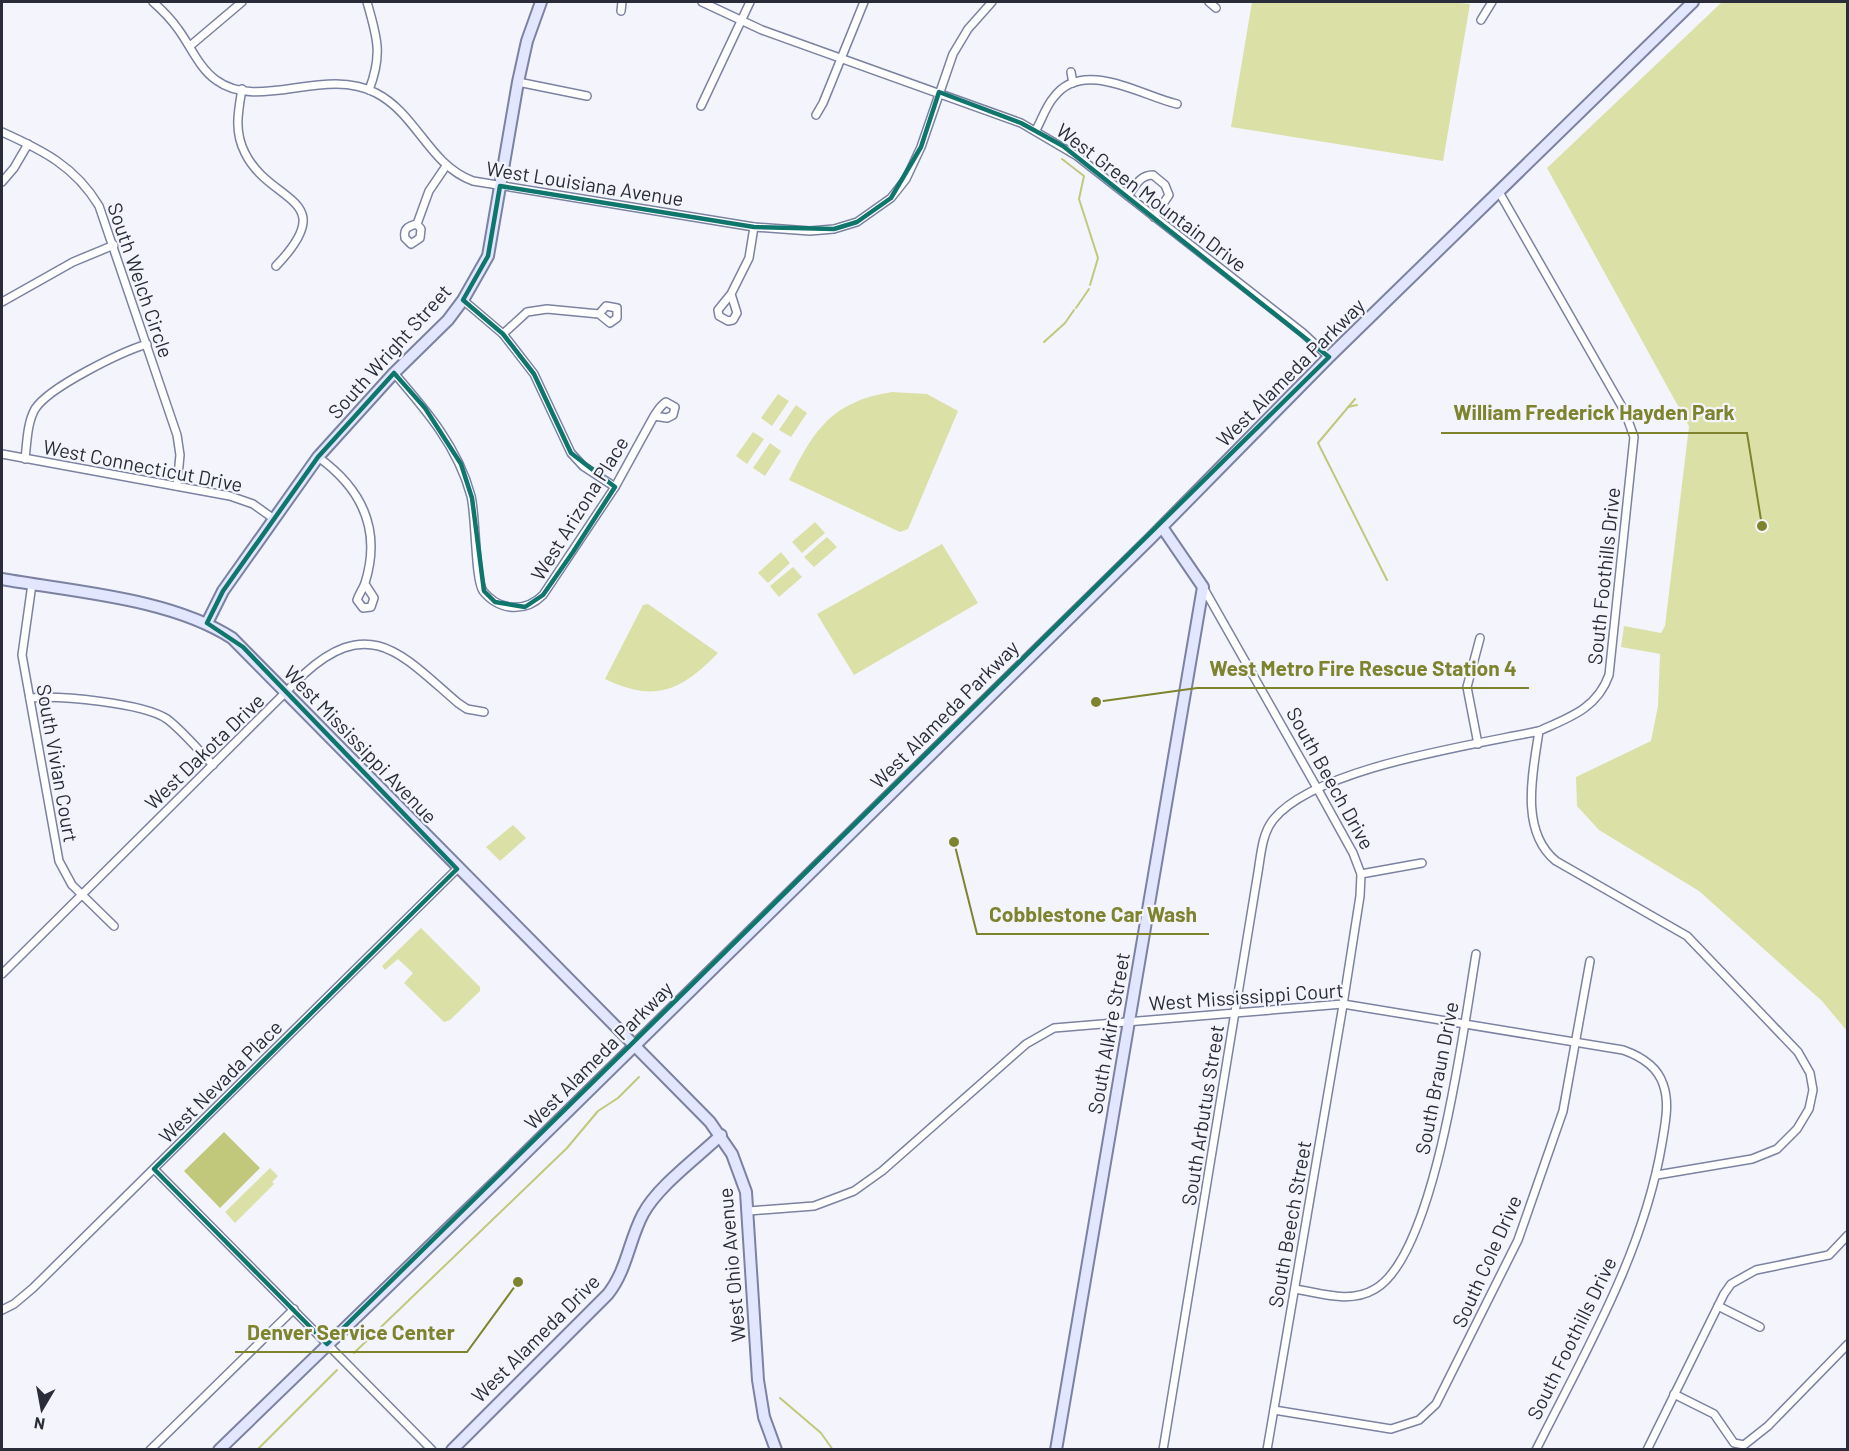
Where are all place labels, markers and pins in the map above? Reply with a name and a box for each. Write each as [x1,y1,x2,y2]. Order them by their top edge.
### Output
callout: William Frederick Hayden Park [1441,394,1747,433]
callout: West Metro Fire Rescue Station 4 [1197,649,1529,688]
callout: Cobblestone Car Wash [977,895,1209,934]
callout: Denver Service Center [235,1313,467,1352]

